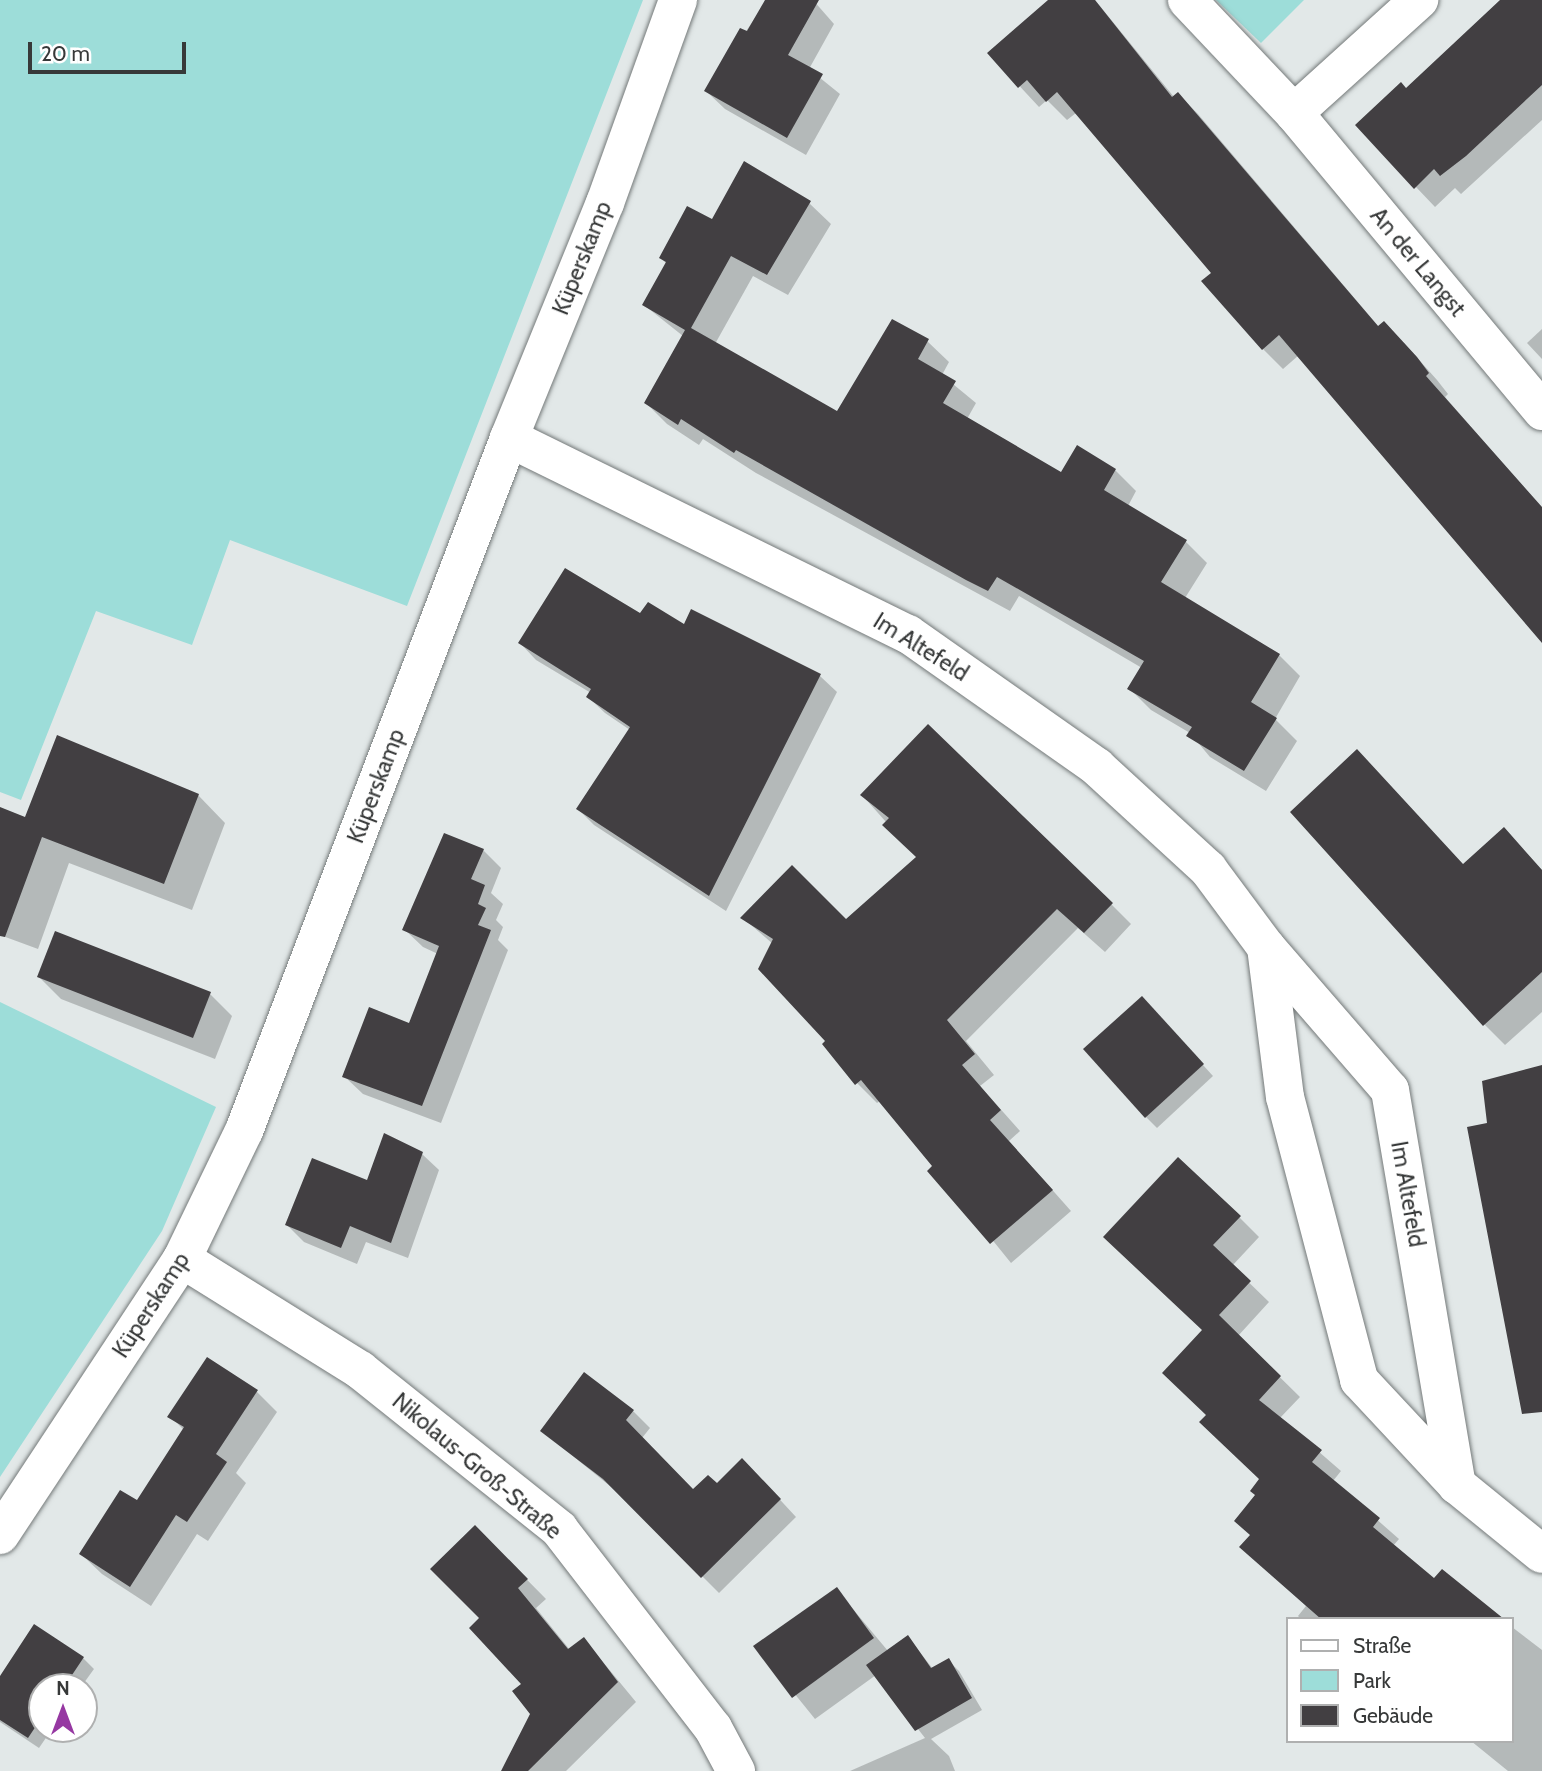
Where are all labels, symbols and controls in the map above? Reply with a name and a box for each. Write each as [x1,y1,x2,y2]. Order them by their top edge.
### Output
scale bar [32,28,189,72]
text: 20 m [41,41,90,66]
street label: Küperskamp [547,197,617,319]
street label: An der Langst [1365,202,1471,322]
street label: Im Altefeld [868,607,974,687]
street label: Küperskamp [342,725,410,847]
street label: Im Altefeld [1385,1139,1431,1249]
street label: Küperskamp [107,1247,195,1363]
street label: Nikolaus-Groß-Straße [387,1387,567,1545]
legend [1286,1617,1514,1743]
text: Straße [1353,1633,1411,1658]
text: Park [1353,1668,1391,1693]
north arrow [28,1673,98,1743]
text: N [56,1677,70,1700]
text: Gebäude [1353,1703,1433,1728]

